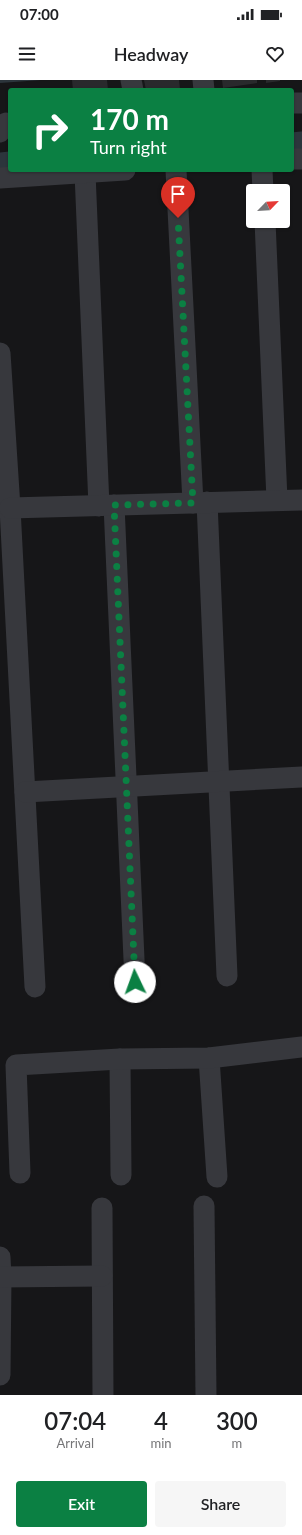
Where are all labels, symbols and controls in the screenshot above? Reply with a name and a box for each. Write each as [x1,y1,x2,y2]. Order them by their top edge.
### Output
text: 07:00 [20,5,59,23]
icon: menu [16,43,38,65]
text: Headway [114,43,188,65]
icon: heart [264,43,286,65]
text: 170 m [90,102,169,136]
icon: right [24,104,76,156]
text: Turn right [90,136,167,158]
pin [161,177,195,218]
icon: arrive [167,183,189,205]
north arrow [246,184,290,228]
map controls [246,184,290,228]
position arrow [114,961,156,1003]
text: 07:04 [44,1406,106,1435]
text: 4 [154,1406,168,1435]
text: 300 [216,1406,258,1435]
text: Arrival [57,1435,94,1451]
text: min [150,1435,172,1451]
text: m [231,1435,242,1451]
button: Exit [16,1481,147,1527]
button: Share [155,1481,286,1527]

